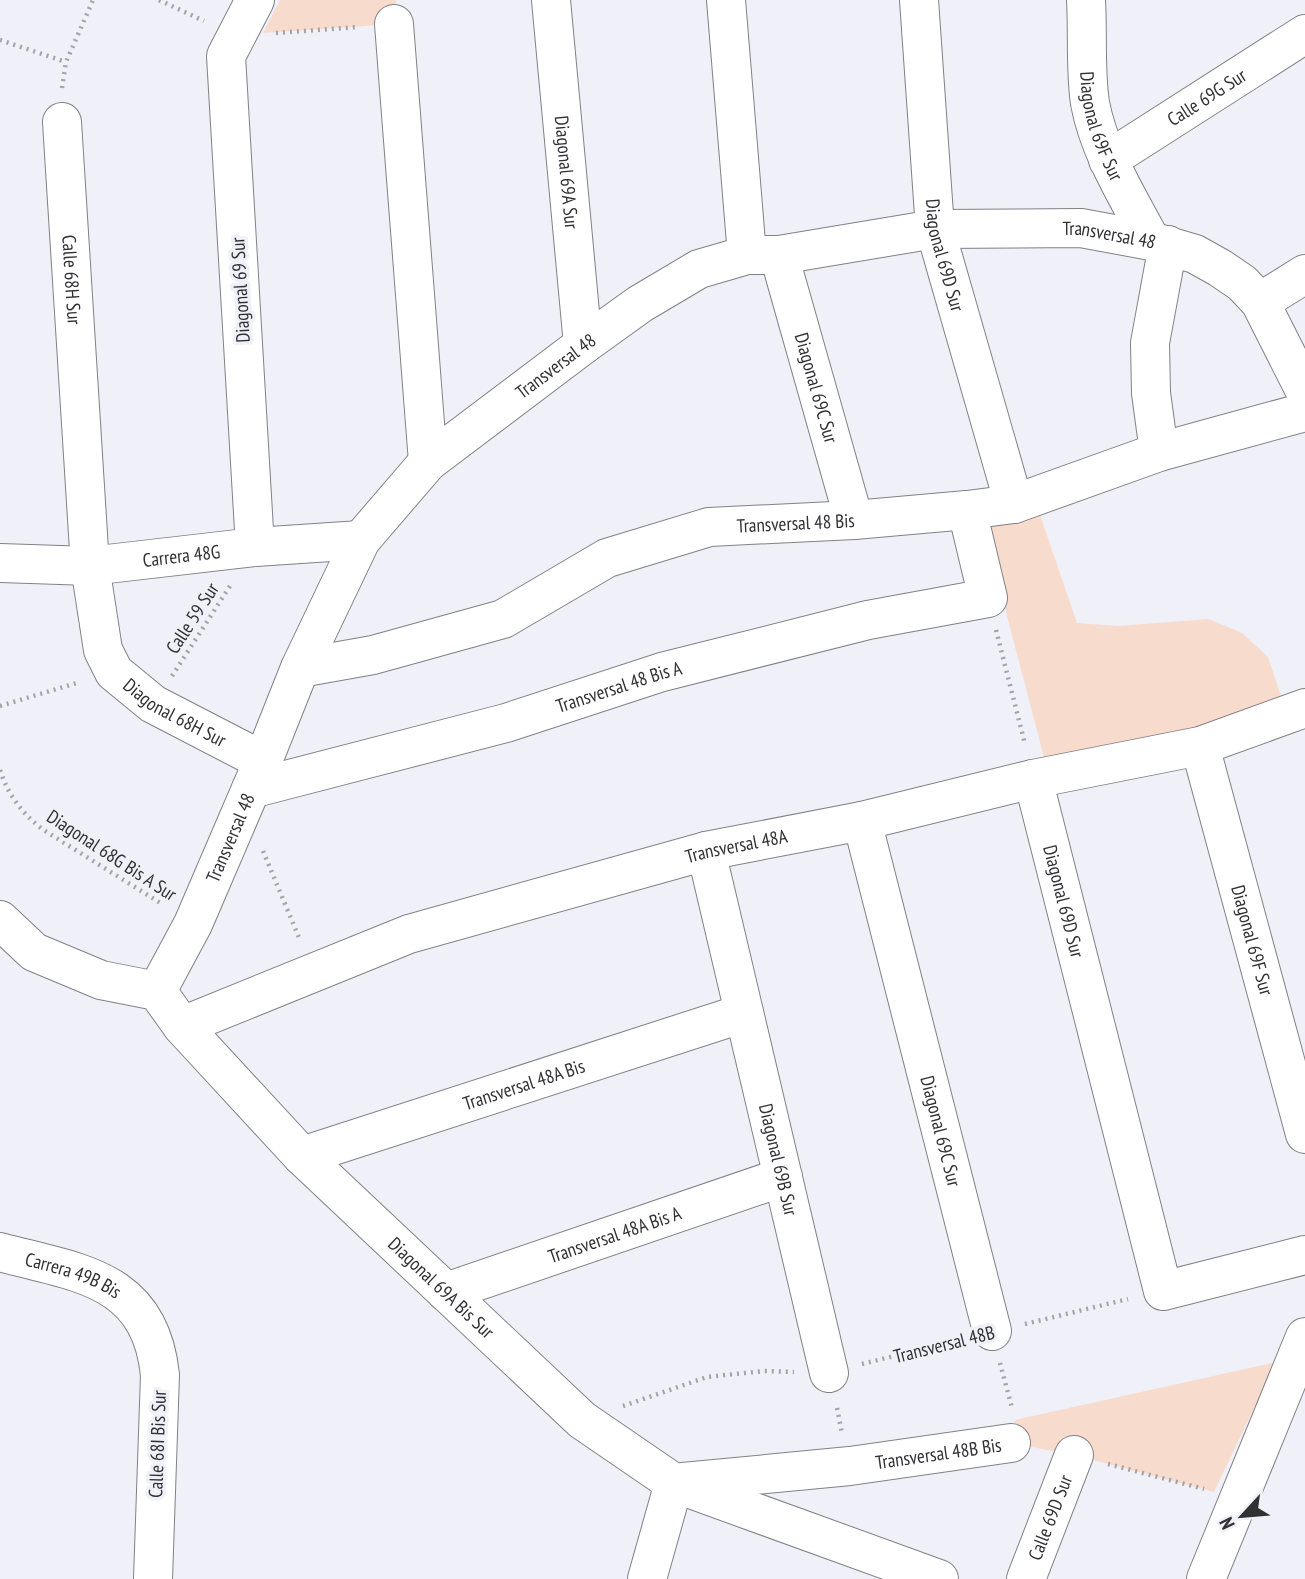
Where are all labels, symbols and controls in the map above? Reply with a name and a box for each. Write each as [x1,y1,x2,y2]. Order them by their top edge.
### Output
street label: Calle 69G Sur [1163,62,1251,131]
street label: Diagonal 69F Sur [1075,71,1129,185]
street label: Diagonal 69A Sur [550,115,584,231]
street label: Diagonal 69D Sur [921,198,970,315]
street label: Transversal 48 [1062,216,1159,254]
street label: Calle 68H Sur [57,234,87,326]
street label: Diagonal 69 Sur [225,236,255,343]
street label: Transversal 48 [511,328,601,404]
street label: Diagonal 69C Sur [790,330,844,446]
street label: Transversal 48 Bis [736,508,855,538]
street label: Carrera 48G [141,539,221,572]
street label: Calle 59 Sur [160,577,224,658]
street label: Transversal 48 Bis A [553,656,684,718]
street label: Diagonal 68H Sur [119,673,231,752]
street label: Transversal 48 [200,789,260,886]
street label: Diagonal 68G Bis A Sur [43,804,182,906]
street label: Transversal 48A [682,824,789,868]
street label: Diagonal 69D Sur [1038,842,1090,961]
street label: Diagonal 69F Sur [1226,882,1279,999]
street label: Transversal 48A Bis [460,1053,588,1115]
street label: Diagonal 69C Sur [915,1073,967,1190]
street label: Diagonal 69B Sur [754,1101,804,1219]
street label: Transversal 48A Bis A [545,1201,684,1268]
street label: Diagonal 69A Bis Sur [383,1232,500,1344]
street label: Carrera 49B Bis [23,1247,127,1303]
street label: Transversal 48B [891,1320,997,1368]
street label: Calle 68I Bis Sur [143,1389,171,1498]
street label: Transversal 48B Bis [874,1433,1003,1474]
street label: Calle 69D Sur [1022,1471,1077,1564]
north arrow [1207,1481,1277,1551]
text: N [1214,1514,1240,1533]

